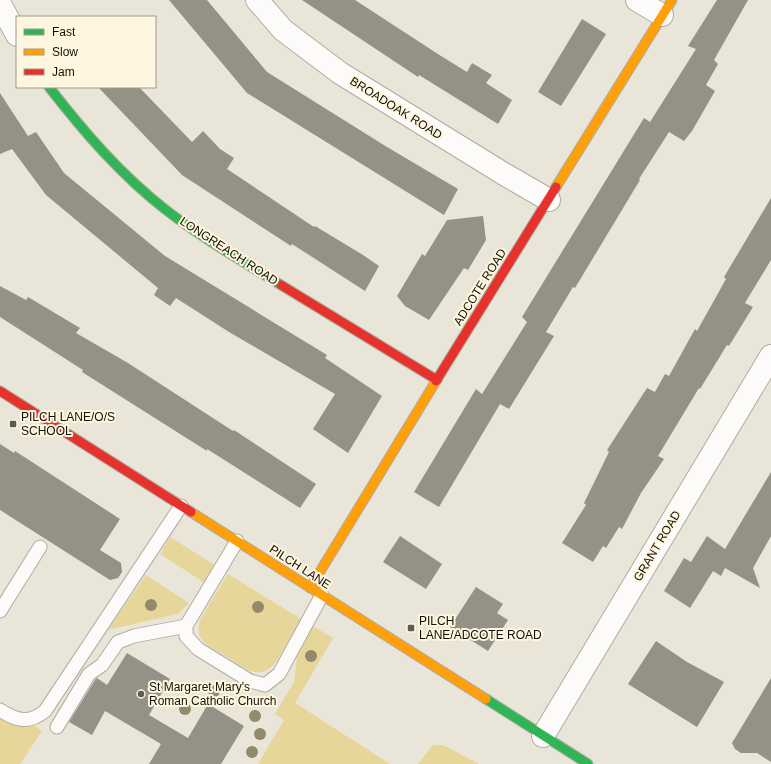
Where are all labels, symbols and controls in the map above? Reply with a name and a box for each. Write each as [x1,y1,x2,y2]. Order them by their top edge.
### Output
legend [16,16,156,88]
text: Fast [52,25,76,39]
text: Slow [52,45,78,59]
text: Jam [52,65,75,79]
street label: BROADOAK ROAD [347,74,445,142]
street label: LONGREACH ROAD [177,214,281,288]
street label: ADCOTE ROAD [451,246,509,328]
place label: PILCH LANE/O/S SCHOOL [21,410,115,438]
marker: PILCH LANE/O/S SCHOOL [8,419,18,429]
street label: GRANT ROAD [630,508,684,584]
street label: PILCH LANE [267,542,333,592]
place label: PILCH LANE/ADCOTE ROAD [419,614,542,642]
marker: PILCH LANE/ADCOTE ROAD [406,623,416,633]
place label: St Margaret Mary's Roman Catholic Church [149,680,276,708]
marker: St Margaret Mary's Roman Catholic Church [136,689,146,699]

